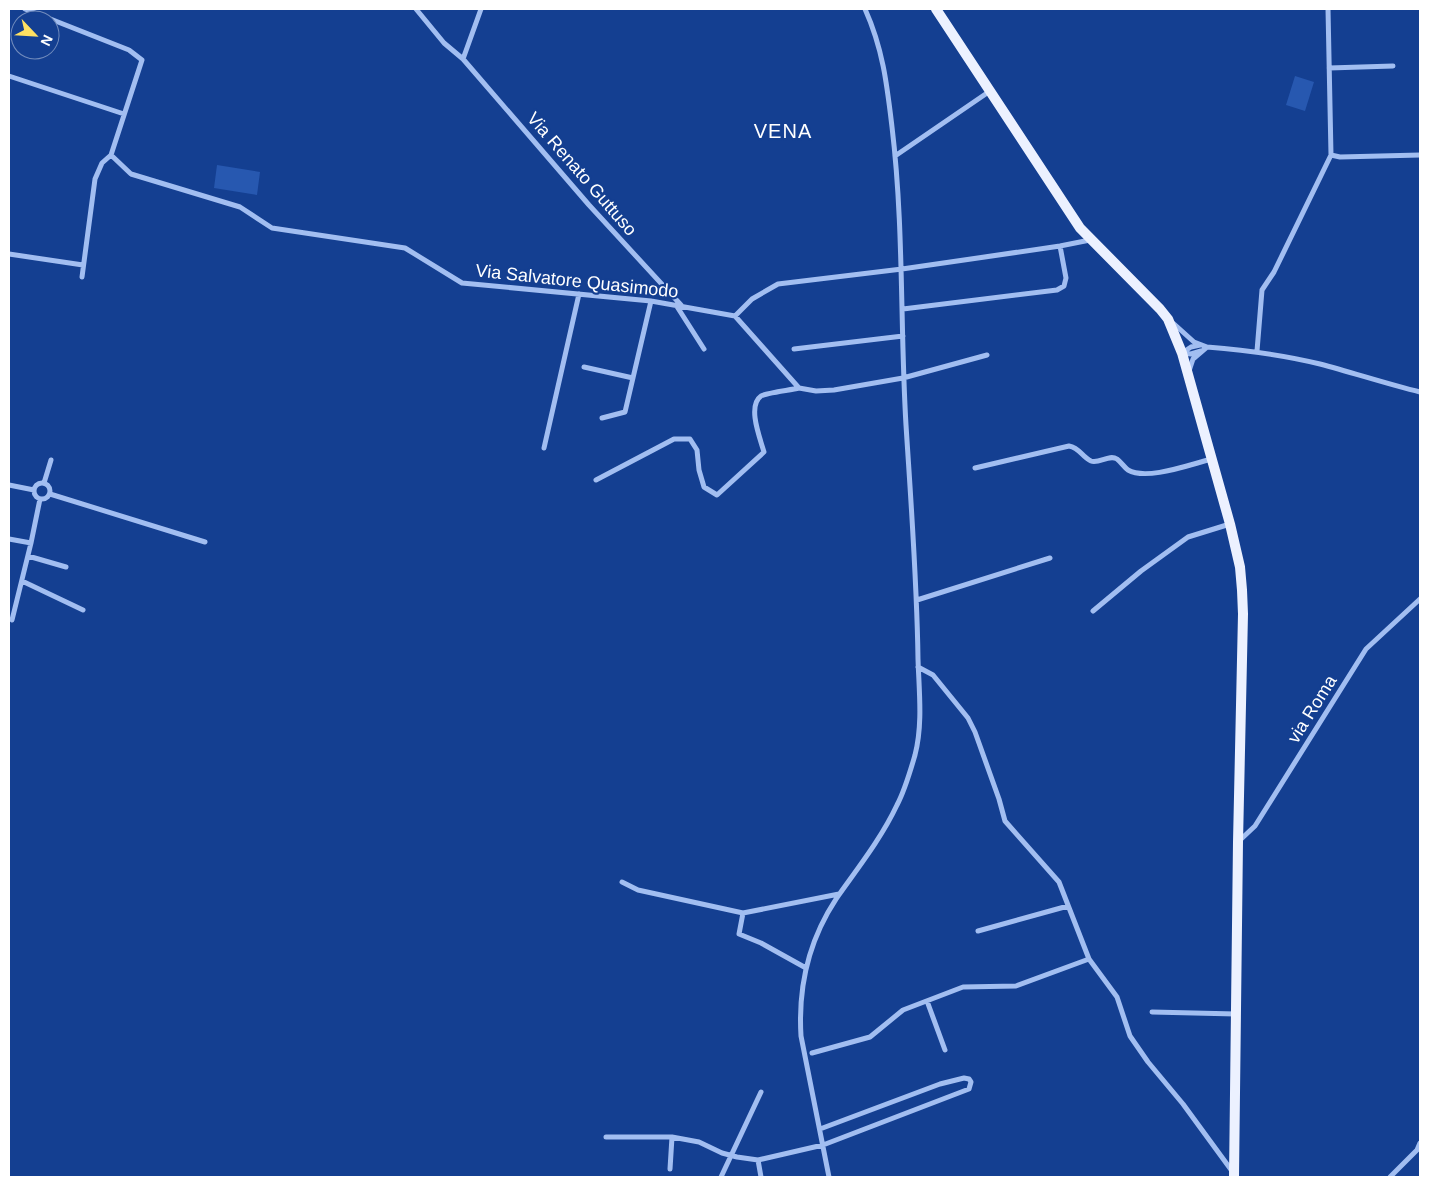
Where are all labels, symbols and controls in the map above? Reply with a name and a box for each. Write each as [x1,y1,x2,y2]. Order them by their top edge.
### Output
north arrow [10,10,60,60]
text: N [37,33,56,48]
street label: Via Renato Guttuso [523,108,641,240]
district label: VENA [754,120,812,142]
street label: Via Salvatore Quasimodo [475,260,679,302]
street label: via Roma [1283,671,1341,747]

